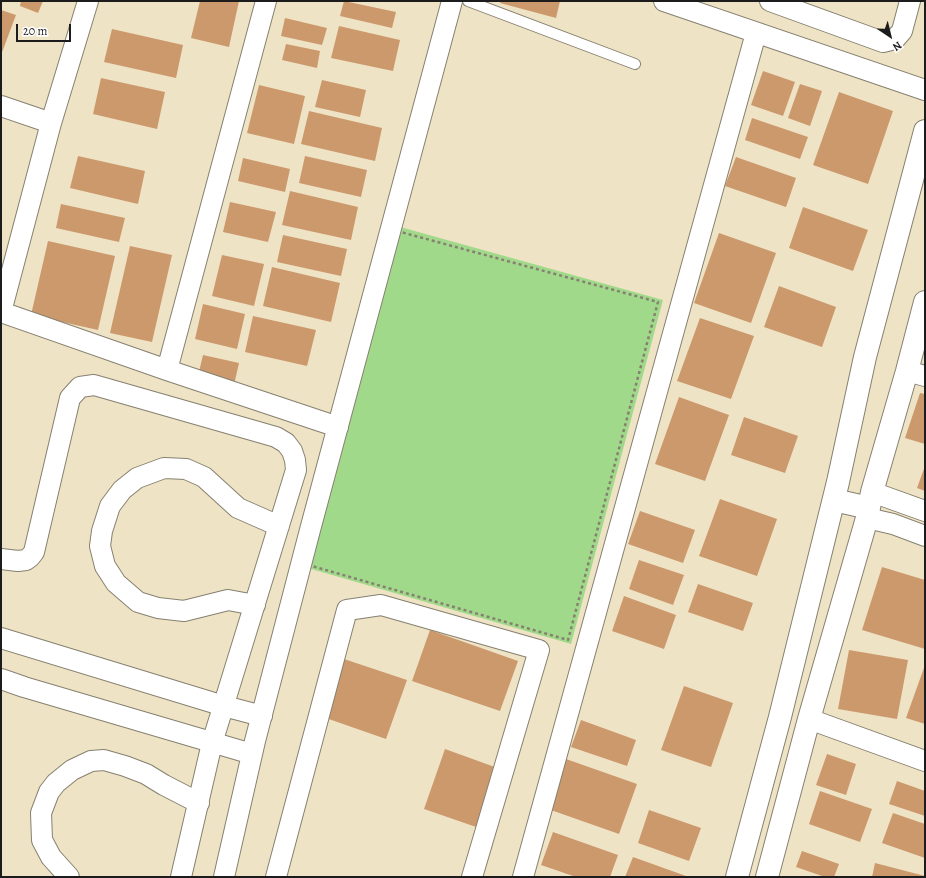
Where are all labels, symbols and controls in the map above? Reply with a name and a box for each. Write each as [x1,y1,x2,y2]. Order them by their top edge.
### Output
scale bar [18,16,73,42]
north arrow [870,16,910,56]
text: 20 m [23,23,47,39]
text: N [890,38,905,55]

